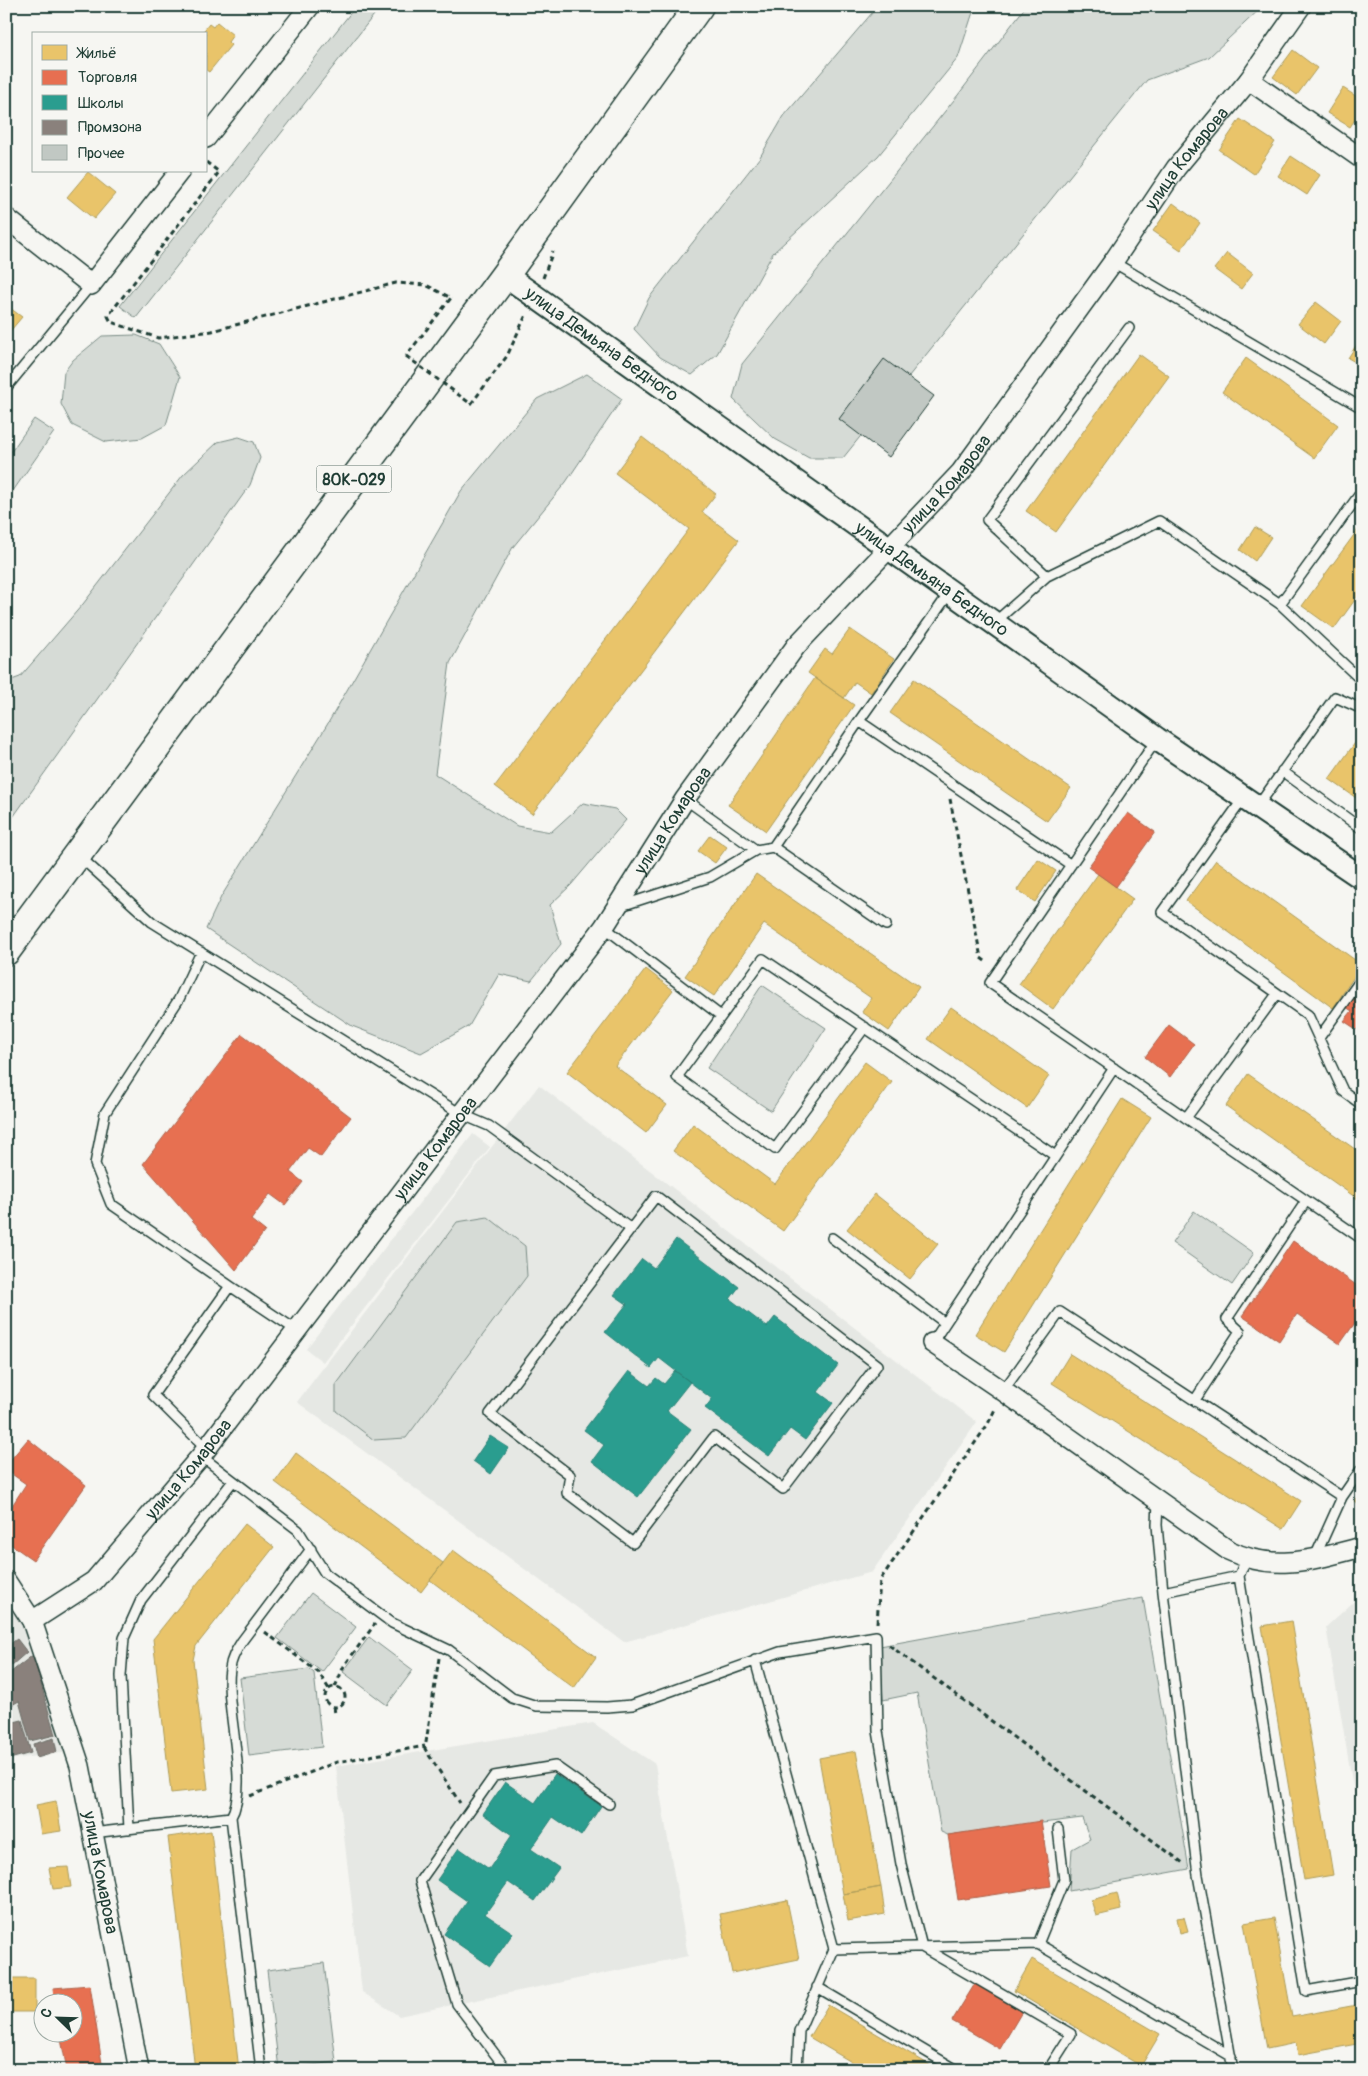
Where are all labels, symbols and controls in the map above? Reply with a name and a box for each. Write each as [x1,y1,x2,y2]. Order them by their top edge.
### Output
legend [32,32,208,172]
text: Жильё [76,44,117,63]
text: Торговля [78,68,137,87]
text: Школы [78,94,124,113]
street label: улица Комарова [1139,102,1234,216]
text: Промзона [78,118,142,137]
text: Прочее [78,144,125,163]
street label: улица Демьяна Бедного [520,281,683,407]
street label: улица Комарова [897,430,996,540]
road number: 80К-029 [316,466,392,492]
street label: улица Демьяна Бедного [849,516,1013,642]
street label: улица Комарова [629,762,717,880]
street label: улица Комарова [388,1092,483,1206]
street label: улица Комарова [140,1414,237,1526]
street label: улица Комарова [77,1808,123,1936]
north arrow [32,1994,82,2044]
text: С [37,2005,56,2020]

